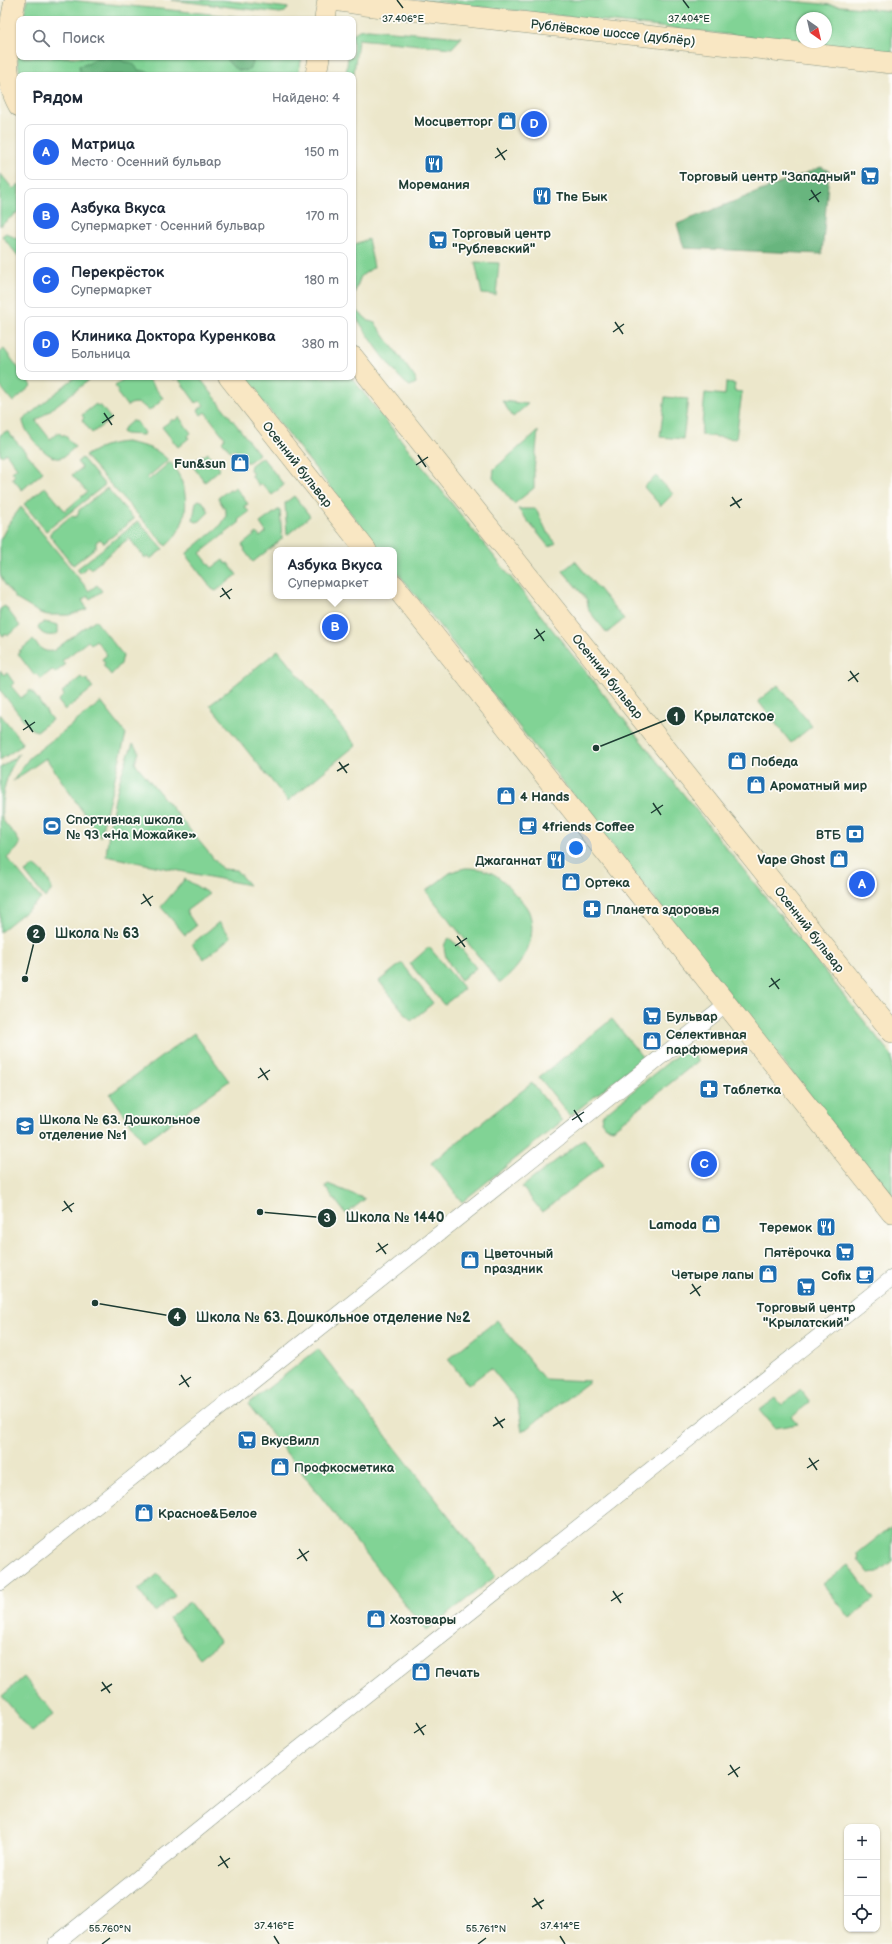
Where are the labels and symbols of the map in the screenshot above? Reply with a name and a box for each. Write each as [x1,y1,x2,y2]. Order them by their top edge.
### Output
north arrow [796,12,832,48]
text: 37.406°E [382,13,424,25]
text: 37.404°E [668,13,710,25]
street label: Рублёвское шоссе (дублёр) [530,16,696,50]
pin: D [521,109,547,139]
shop icon: Мосцветторг [496,110,518,132]
place label: Мосцветторг [414,114,494,130]
restaurant icon: Моремания [423,153,445,175]
supermarket icon: Торговый центр "Западный" [859,165,881,187]
place label: Торговый центр "Западный" [679,169,856,185]
place label: Моремания [398,177,470,193]
restaurant icon: The Бык [531,185,553,207]
place label: The Бык [556,189,608,205]
place label: Торговый центр "Рублевский" [452,226,551,257]
supermarket icon: Торговый центр "Рублевский" [427,229,449,251]
street label: Осенний бульвар [259,418,336,511]
shop icon: Fun&sun [229,452,251,474]
place label: Fun&sun [174,456,226,472]
pin: B [322,612,348,642]
street label: Осенний бульвар [568,631,647,723]
callout: Крылатское [666,703,783,729]
text: Крылатское [694,708,774,725]
text: 1 [673,710,679,725]
shop icon: Победа [726,750,748,772]
place label: Победа [751,754,798,770]
shop icon: Ароматный мир [745,774,767,796]
place label: Ароматный мир [769,778,868,794]
shop icon: 4 Hands [495,785,517,807]
place label: 4 Hands [520,789,570,805]
place label: Спортивная школа № 93 «На Можайке» [66,812,197,843]
sports icon: Спортивная школа № 93 «На Можайке» [41,815,63,837]
cafe icon: 4friends Coffee [517,815,539,837]
place label: 4friends Coffee [542,819,635,835]
bank icon: ВТБ [844,823,866,845]
place label: ВТБ [816,827,842,843]
your location [566,838,586,858]
shop icon: Vape Ghost [828,848,850,870]
restaurant icon: Джаганнат [545,849,567,871]
place label: Vape Ghost [757,852,826,868]
place label: Джаганнат [475,853,543,869]
pin: A [849,869,875,899]
shop icon: Ортека [560,871,582,893]
place label: Ортека [585,875,630,891]
street label: Осенний бульвар [771,883,848,976]
pharmacy icon: Планета здоровья [581,898,603,920]
place label: Планета здоровья [606,902,719,918]
callout: Школа № 63 [26,921,147,947]
text: Школа № 63 [55,925,139,942]
text: 2 [32,927,40,942]
supermarket icon: Бульвар [641,1005,663,1027]
place label: Бульвар [666,1009,718,1025]
place label: Селективная парфюмерия [666,1027,748,1058]
shop icon: Селективная парфюмерия [641,1030,663,1052]
pharmacy icon: Таблетка [698,1078,720,1100]
place label: Таблетка [723,1082,781,1098]
place label: Школа № 63. Дошкольное отделение №1 [39,1112,200,1143]
school or university icon: Школа № 63. Дошкольное отделение №1 [14,1115,36,1137]
pin: C [691,1149,717,1179]
callout: Школа № 1440 [317,1205,452,1231]
text: Школа № 1440 [345,1209,445,1226]
text: 3 [323,1211,331,1226]
shop icon: Lamoda [700,1213,722,1235]
restaurant icon: Теремок [815,1216,837,1238]
place label: Lamoda [649,1217,697,1233]
place label: Теремок [759,1220,813,1236]
supermarket icon: Пятёрочка [834,1241,856,1263]
place label: Пятёрочка [764,1245,831,1261]
place label: Цветочный праздник [484,1246,553,1277]
shop icon: Цветочный праздник [459,1249,481,1271]
shop icon: Четыре лапы [757,1263,779,1285]
cafe icon: Cofix [854,1264,876,1286]
place label: Четыре лапы [672,1267,754,1283]
place label: Cofix [821,1268,851,1284]
supermarket icon: Торговый центр "Крылатский" [795,1276,817,1298]
place label: Торговый центр "Крылатский" [757,1300,856,1331]
callout: Школа № 63. Дошкольное отделение №2 [167,1304,478,1330]
text: Школа № 63. Дошкольное отделение №2 [196,1309,471,1326]
text: 4 [173,1310,181,1325]
supermarket icon: ВкусВилл [236,1429,258,1451]
place label: ВкусВилл [261,1433,319,1449]
shop icon: Профкосметика [269,1456,291,1478]
place label: Профкосметика [294,1460,395,1476]
shop icon: Красное&Белое [133,1502,155,1524]
place label: Красное&Белое [158,1506,257,1522]
shop icon: Хозтовары [365,1608,387,1630]
place label: Хозтовары [389,1612,456,1628]
shop icon: Печать [410,1661,432,1683]
place label: Печать [435,1665,480,1681]
text: 37.416°E [254,1920,294,1932]
text: 37.414°E [540,1920,580,1932]
text: 55.760°N [89,1923,131,1935]
text: 55.761°N [466,1923,506,1935]

